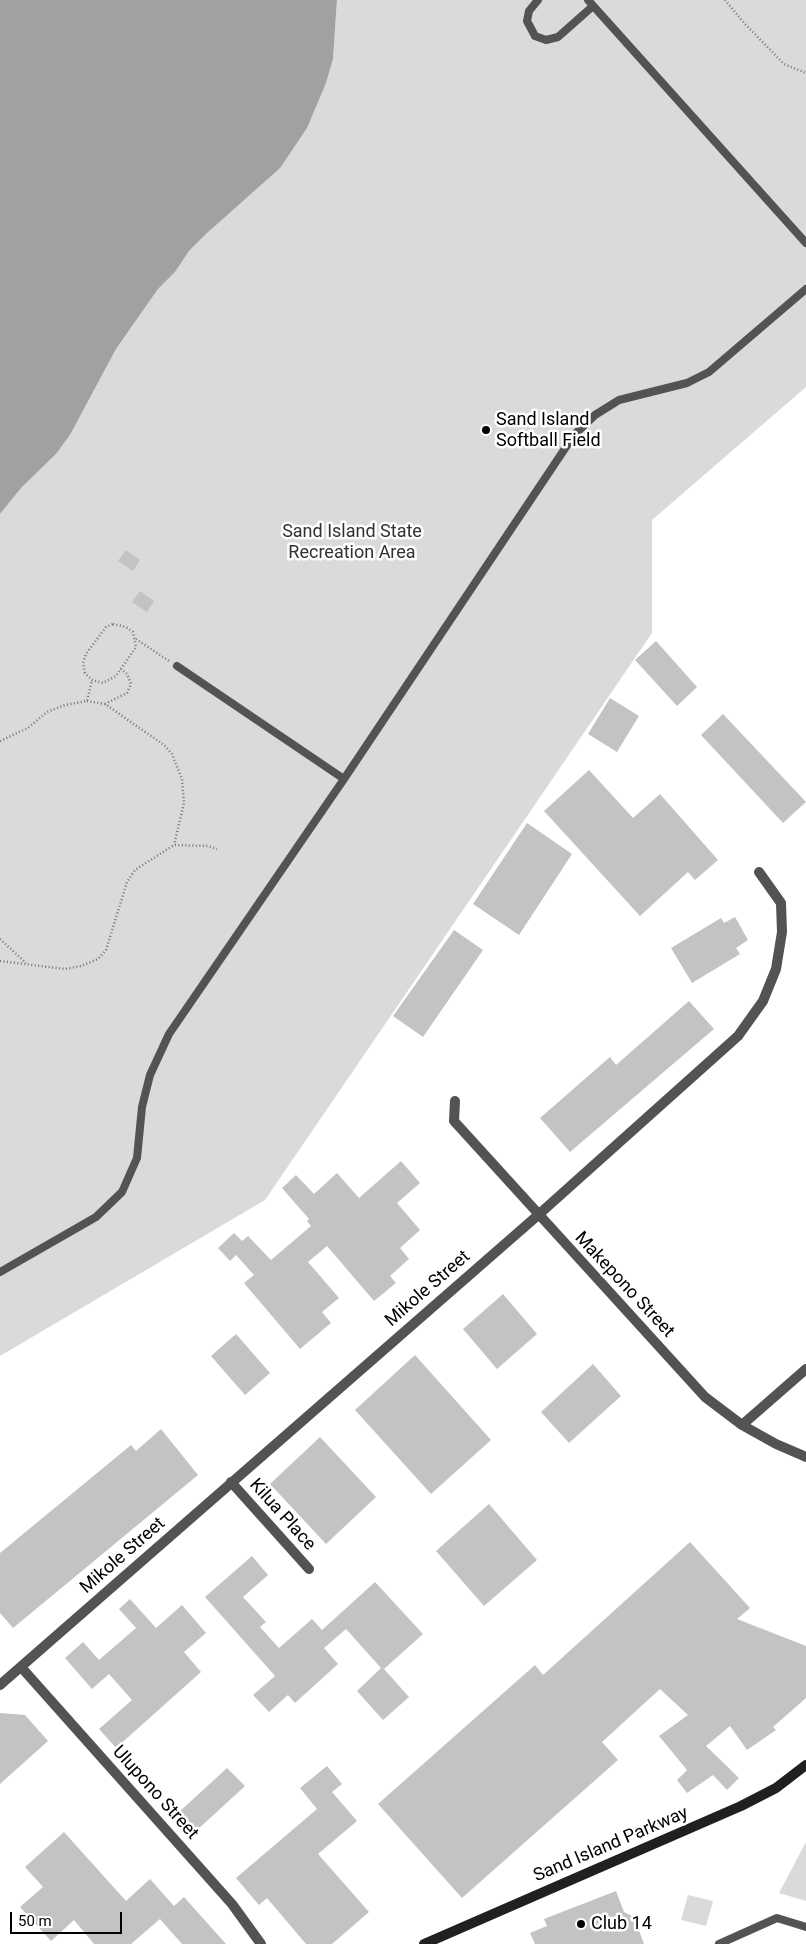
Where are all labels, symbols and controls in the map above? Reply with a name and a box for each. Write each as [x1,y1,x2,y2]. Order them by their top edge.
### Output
place label: Sand Island Softball Field [496,409,601,452]
marker: Sand Island Softball Field [480,424,492,436]
park label: Sand Island State Recreation Area [282,521,422,564]
street label: Makepono Street [570,1228,678,1342]
street label: Mikole Street [381,1246,475,1332]
street label: Kilua Place [244,1475,320,1555]
street label: Mikole Street [76,1513,170,1599]
street label: Ulupono Street [107,1742,203,1844]
street label: Sand Island Parkway [530,1803,692,1887]
scale bar [12,1902,125,1934]
text: 50 m [18,1912,52,1930]
place label: Club 14 [591,1913,652,1935]
marker: Club 14 [575,1918,587,1930]

